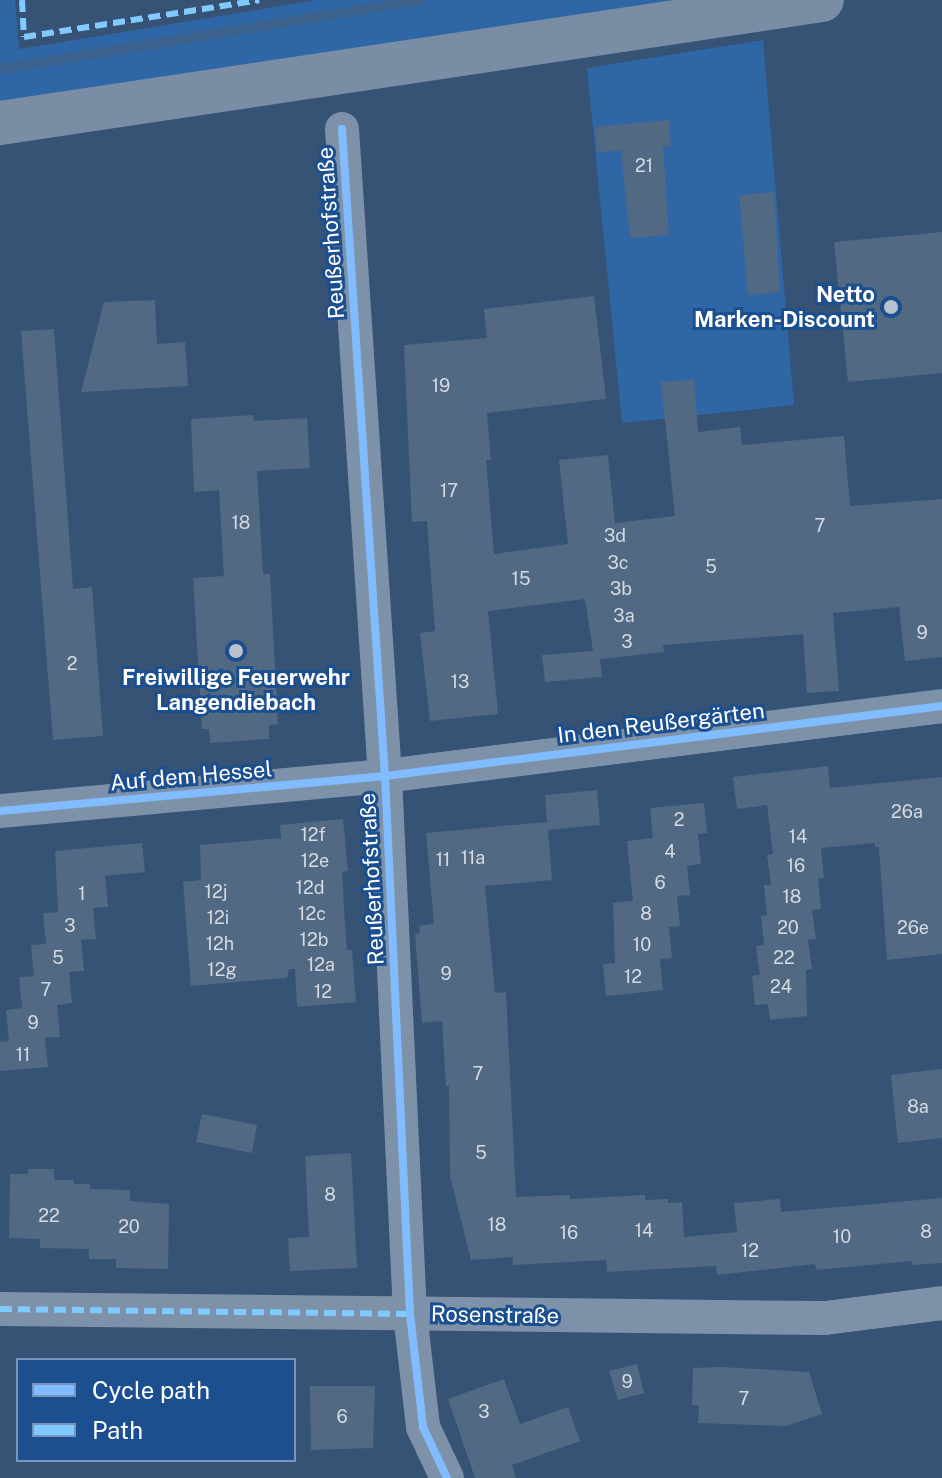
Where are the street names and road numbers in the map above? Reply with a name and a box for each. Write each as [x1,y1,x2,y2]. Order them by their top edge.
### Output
street label: Reußerhofstraße [312,146,350,320]
street label: In den Reußergärten [556,697,766,749]
street label: Auf dem Hessel [109,756,273,796]
street label: Reußerhofstraße [354,792,390,966]
street label: Rosenstraße [431,1301,559,1329]

